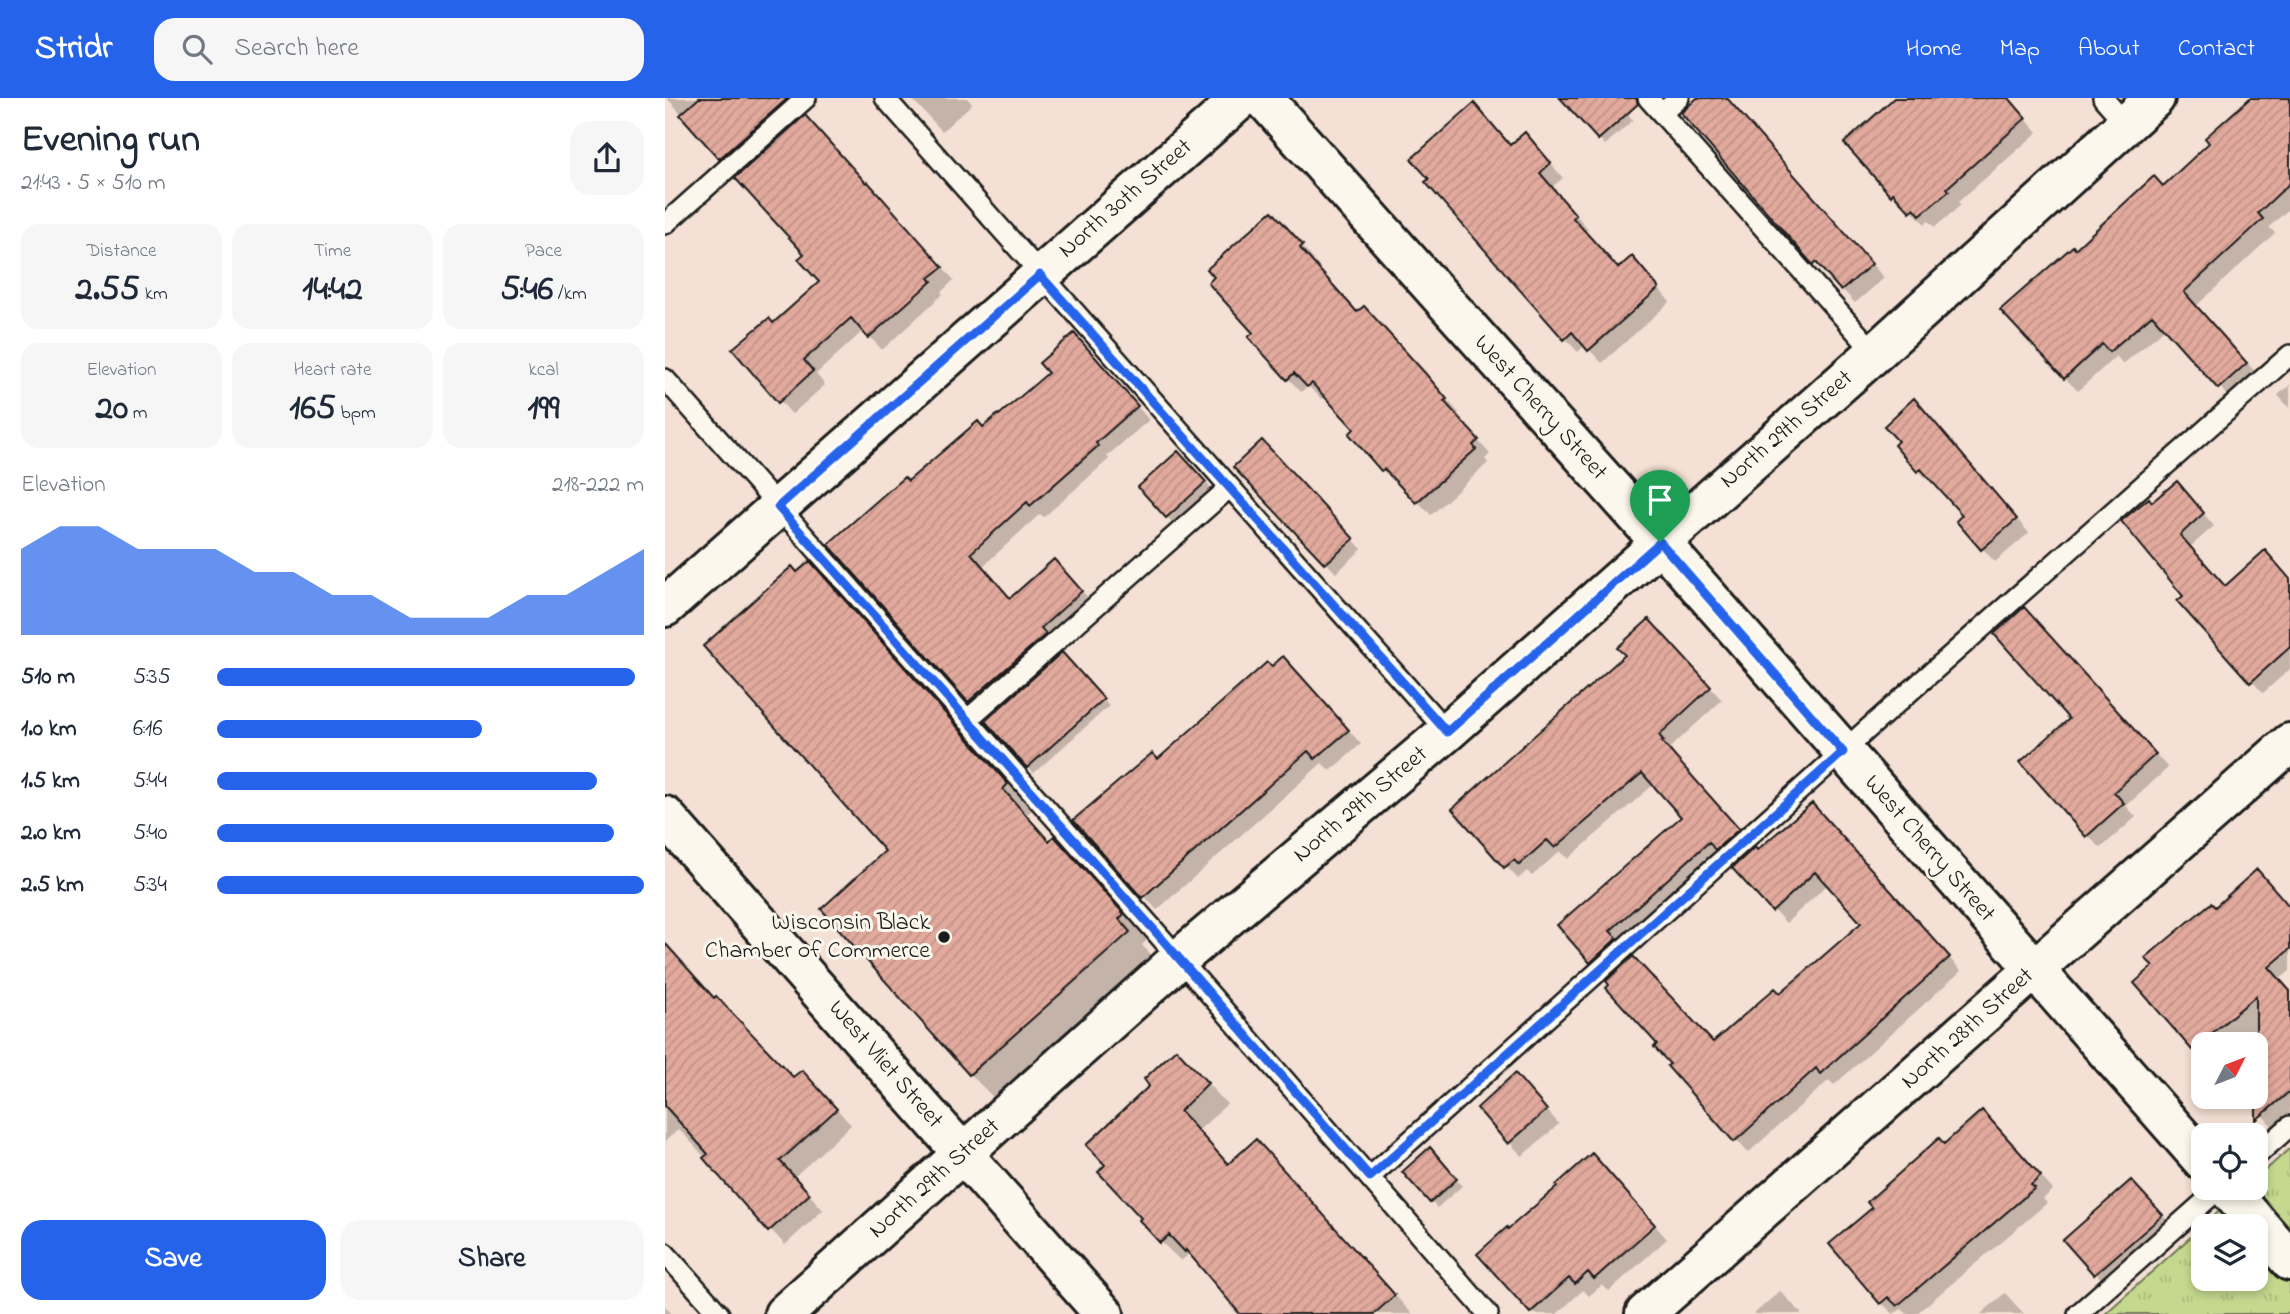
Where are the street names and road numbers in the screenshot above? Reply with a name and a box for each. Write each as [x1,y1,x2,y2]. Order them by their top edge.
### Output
street label: North 30th Street [1051,131,1201,267]
street label: West Cherry Street [1464,327,1615,489]
street label: North 29th Street [1713,362,1861,498]
street label: North 29th Street [1286,738,1436,872]
street label: West Cherry Street [1854,767,2003,931]
street label: North 28th Street [1894,960,2042,1098]
street label: West Vliet Street [819,993,951,1137]
street label: North 29th Street [861,1110,1009,1248]

